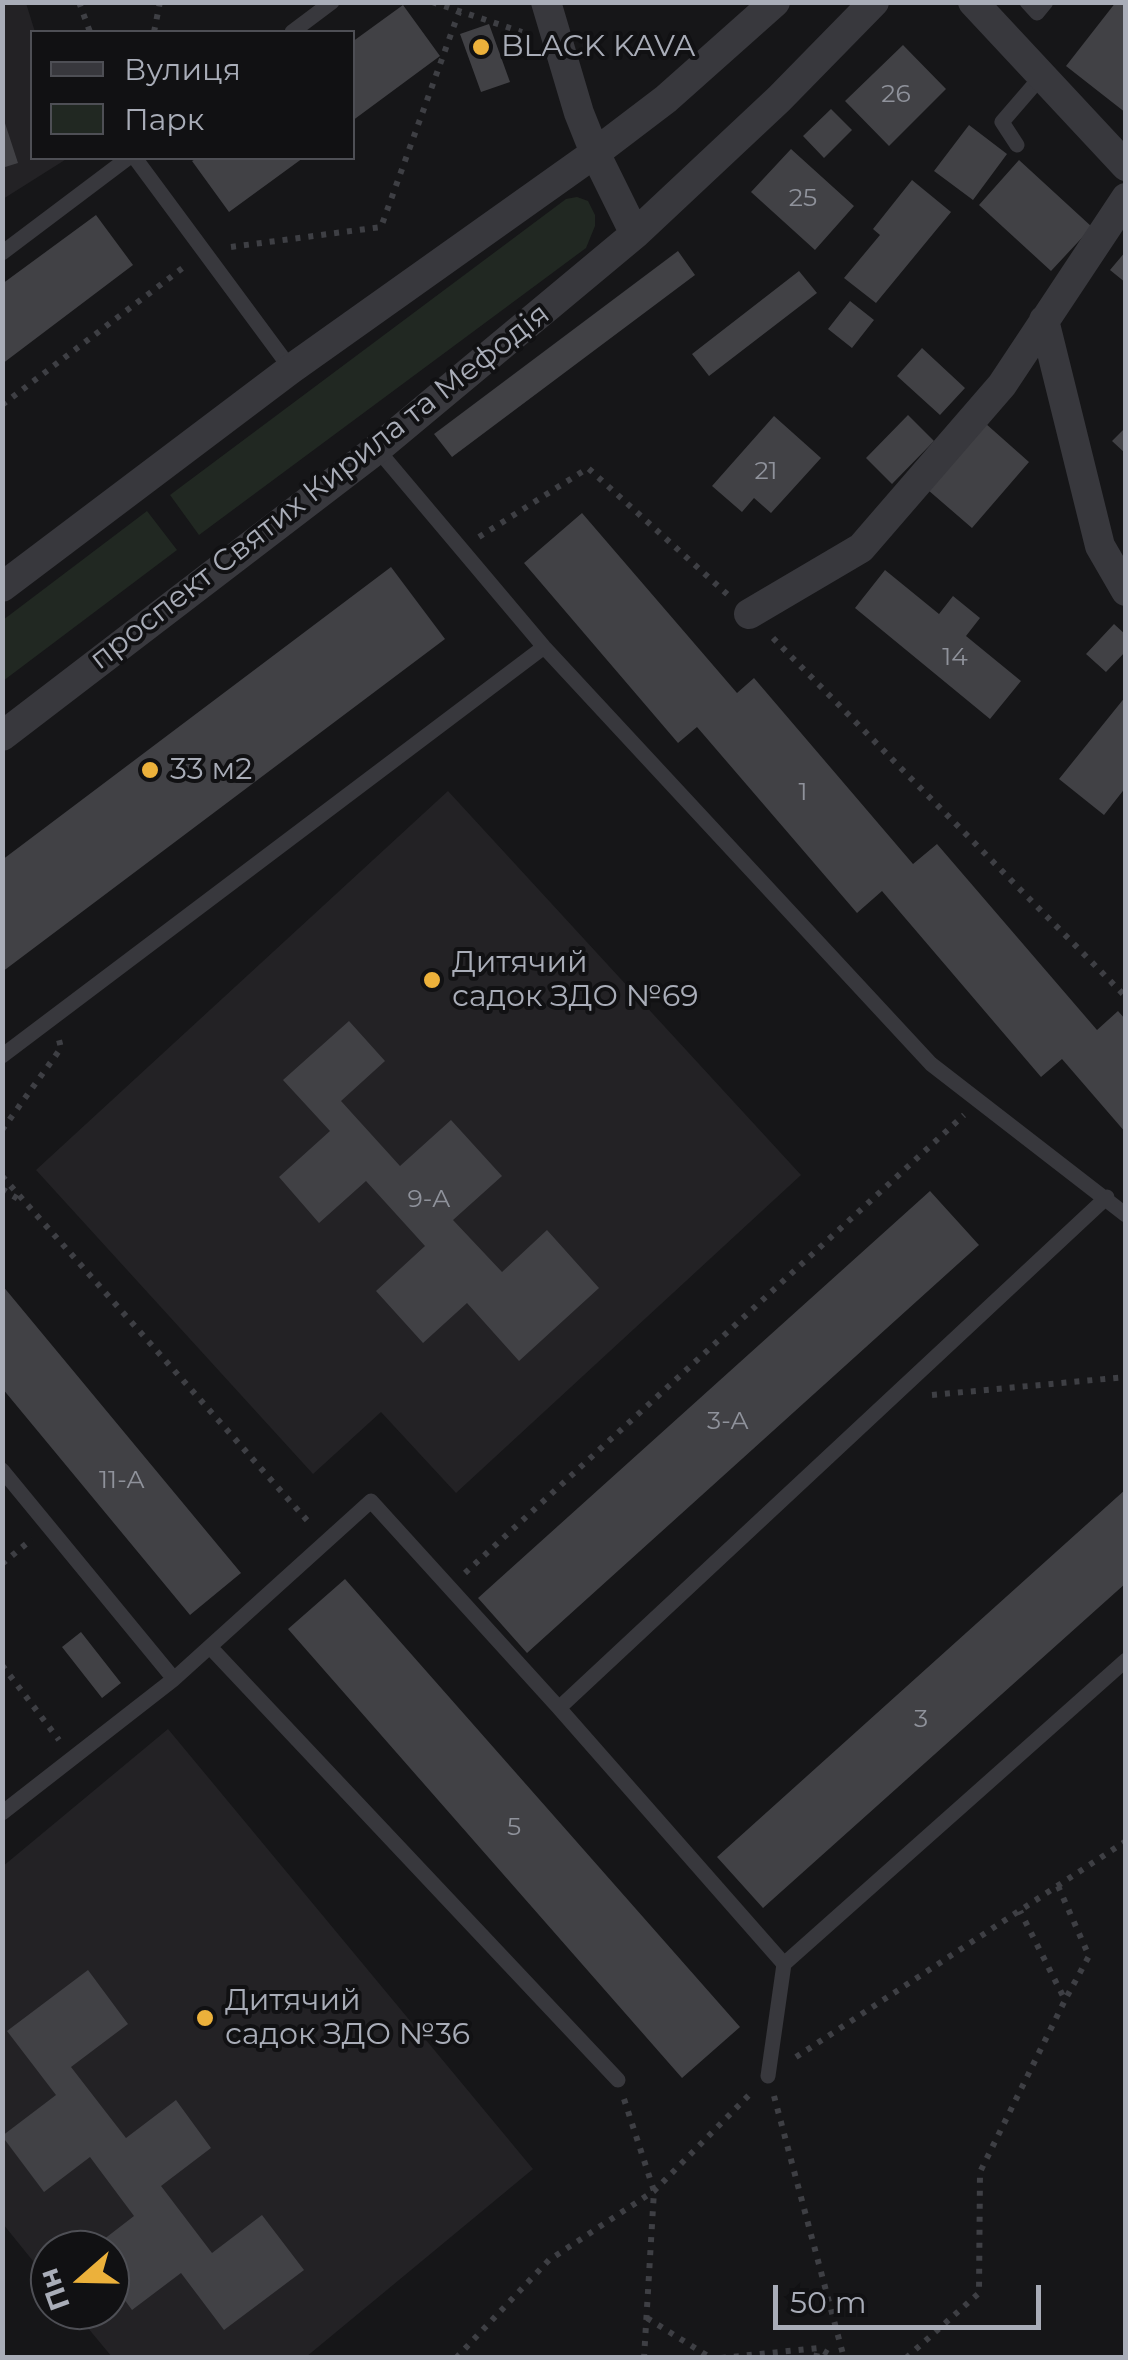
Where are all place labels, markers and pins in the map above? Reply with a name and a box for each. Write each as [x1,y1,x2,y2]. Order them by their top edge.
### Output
place label: BLACK KAVA [501,29,695,65]
marker: BLACK KAVA [470,36,492,58]
place label: 33 м2 [170,752,252,788]
marker: 33 м2 [139,759,161,781]
place label: Дитячий садок ЗДО №69 [452,945,699,1016]
marker: Дитячий садок ЗДО №69 [421,969,443,991]
place label: Дитячий садок ЗДО №36 [225,1983,470,2054]
marker: Дитячий садок ЗДО №36 [194,2007,216,2029]

